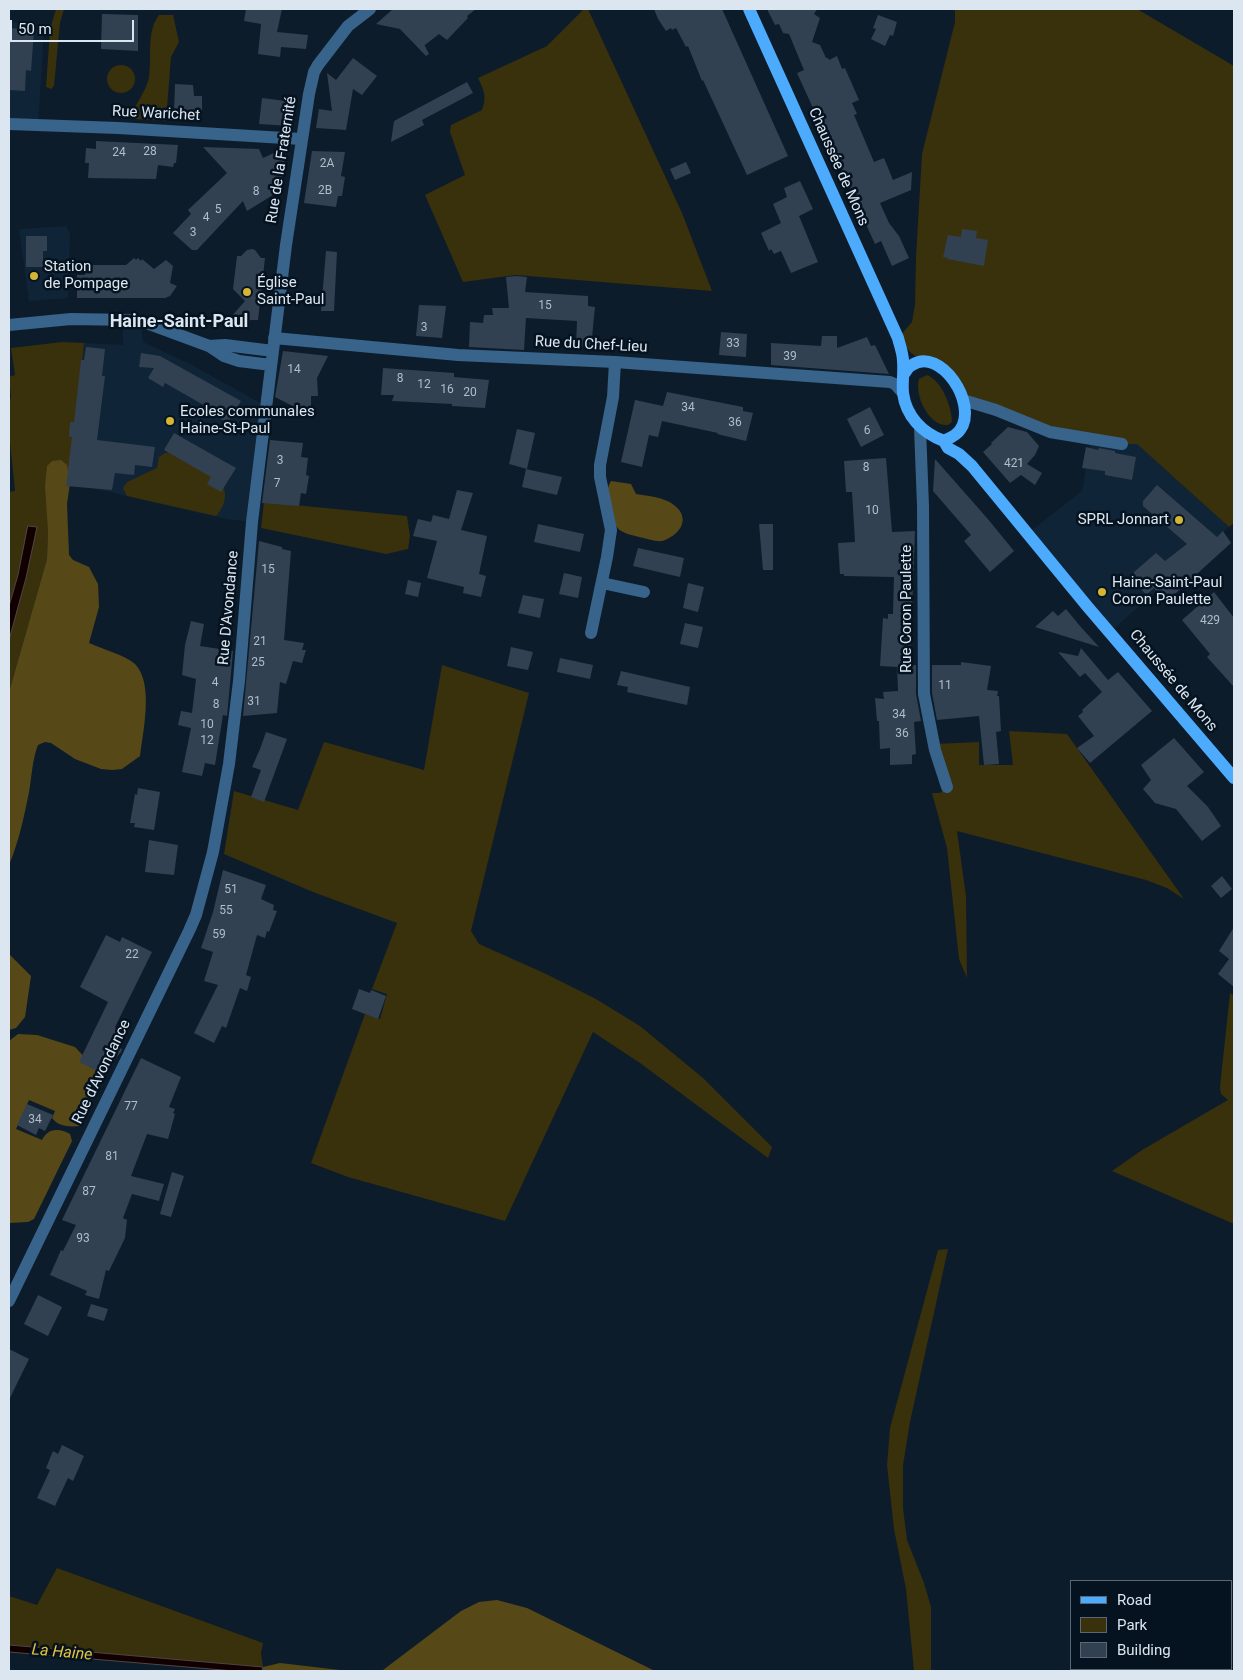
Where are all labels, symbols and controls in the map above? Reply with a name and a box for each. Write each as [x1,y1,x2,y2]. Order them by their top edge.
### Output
scale bar [12,10,136,42]
text: 50 m [18,20,52,38]
street label: Rue de la Fraternité [263,95,301,225]
street label: Rue Warichet [112,103,200,125]
street label: Chaussée de Mons [804,105,872,229]
house number: 28 [143,145,157,159]
house number: 24 [112,146,126,160]
house number: 2A [320,157,334,171]
house number: 2B [318,184,332,198]
house number: 8 [253,185,259,199]
house number: 5 [215,203,221,217]
house number: 4 [203,211,209,225]
house number: 3 [190,226,196,240]
place label: Station de Pompage [44,258,128,293]
marker: Station de Pompage [28,270,40,282]
place label: Église Saint-Paul [257,274,325,309]
marker: Église Saint-Paul [241,286,253,298]
house number: 15 [538,299,552,313]
district label: Haine-Saint-Paul [110,311,248,333]
house number: 3 [421,321,427,335]
street label: Rue du Chef-Lieu [534,333,648,357]
house number: 33 [726,337,740,351]
house number: 39 [783,350,797,364]
house number: 14 [287,363,301,377]
house number: 8 [397,372,403,386]
house number: 12 [417,378,431,392]
house number: 16 [440,383,454,397]
house number: 20 [463,386,477,400]
house number: 34 [681,401,695,415]
place label: Ecoles communales Haine-St-Paul [180,403,315,438]
marker: Ecoles communales Haine-St-Paul [164,415,176,427]
house number: 36 [728,416,742,430]
house number: 6 [864,424,870,438]
house number: 3 [277,454,283,468]
house number: 421 [1004,457,1024,471]
house number: 8 [863,461,869,475]
house number: 7 [274,477,280,491]
house number: 10 [865,504,879,518]
place label: SPRL Jonnart [1078,511,1169,529]
marker: SPRL Jonnart [1173,514,1185,526]
street label: Rue Coron Paulette [898,545,916,673]
street label: Rue D'Avondance [215,550,243,666]
house number: 15 [261,563,275,577]
place label: Haine-Saint-Paul Coron Paulette [1112,574,1222,609]
marker: Haine-Saint-Paul Coron Paulette [1096,586,1108,598]
house number: 429 [1200,614,1220,628]
street label: Chaussée de Mons [1125,626,1221,736]
house number: 21 [253,635,267,649]
house number: 25 [251,656,265,670]
house number: 4 [212,676,218,690]
house number: 11 [938,679,952,693]
house number: 31 [247,695,261,709]
house number: 8 [213,698,219,712]
house number: 34 [892,708,906,722]
house number: 10 [200,718,214,732]
house number: 36 [895,727,909,741]
house number: 12 [200,734,214,748]
house number: 51 [224,883,238,897]
house number: 55 [219,904,233,918]
house number: 59 [212,928,226,942]
house number: 22 [125,948,139,962]
street label: Rue d'Avondance [69,1017,135,1127]
house number: 77 [124,1100,138,1114]
house number: 34 [28,1113,42,1127]
house number: 81 [105,1150,119,1164]
house number: 87 [82,1185,96,1199]
house number: 93 [76,1232,90,1246]
legend [1070,1580,1233,1670]
text: Road [1117,1591,1151,1609]
text: Park [1117,1616,1147,1634]
water label: La Haine [31,1641,93,1665]
text: Building [1117,1641,1171,1659]

